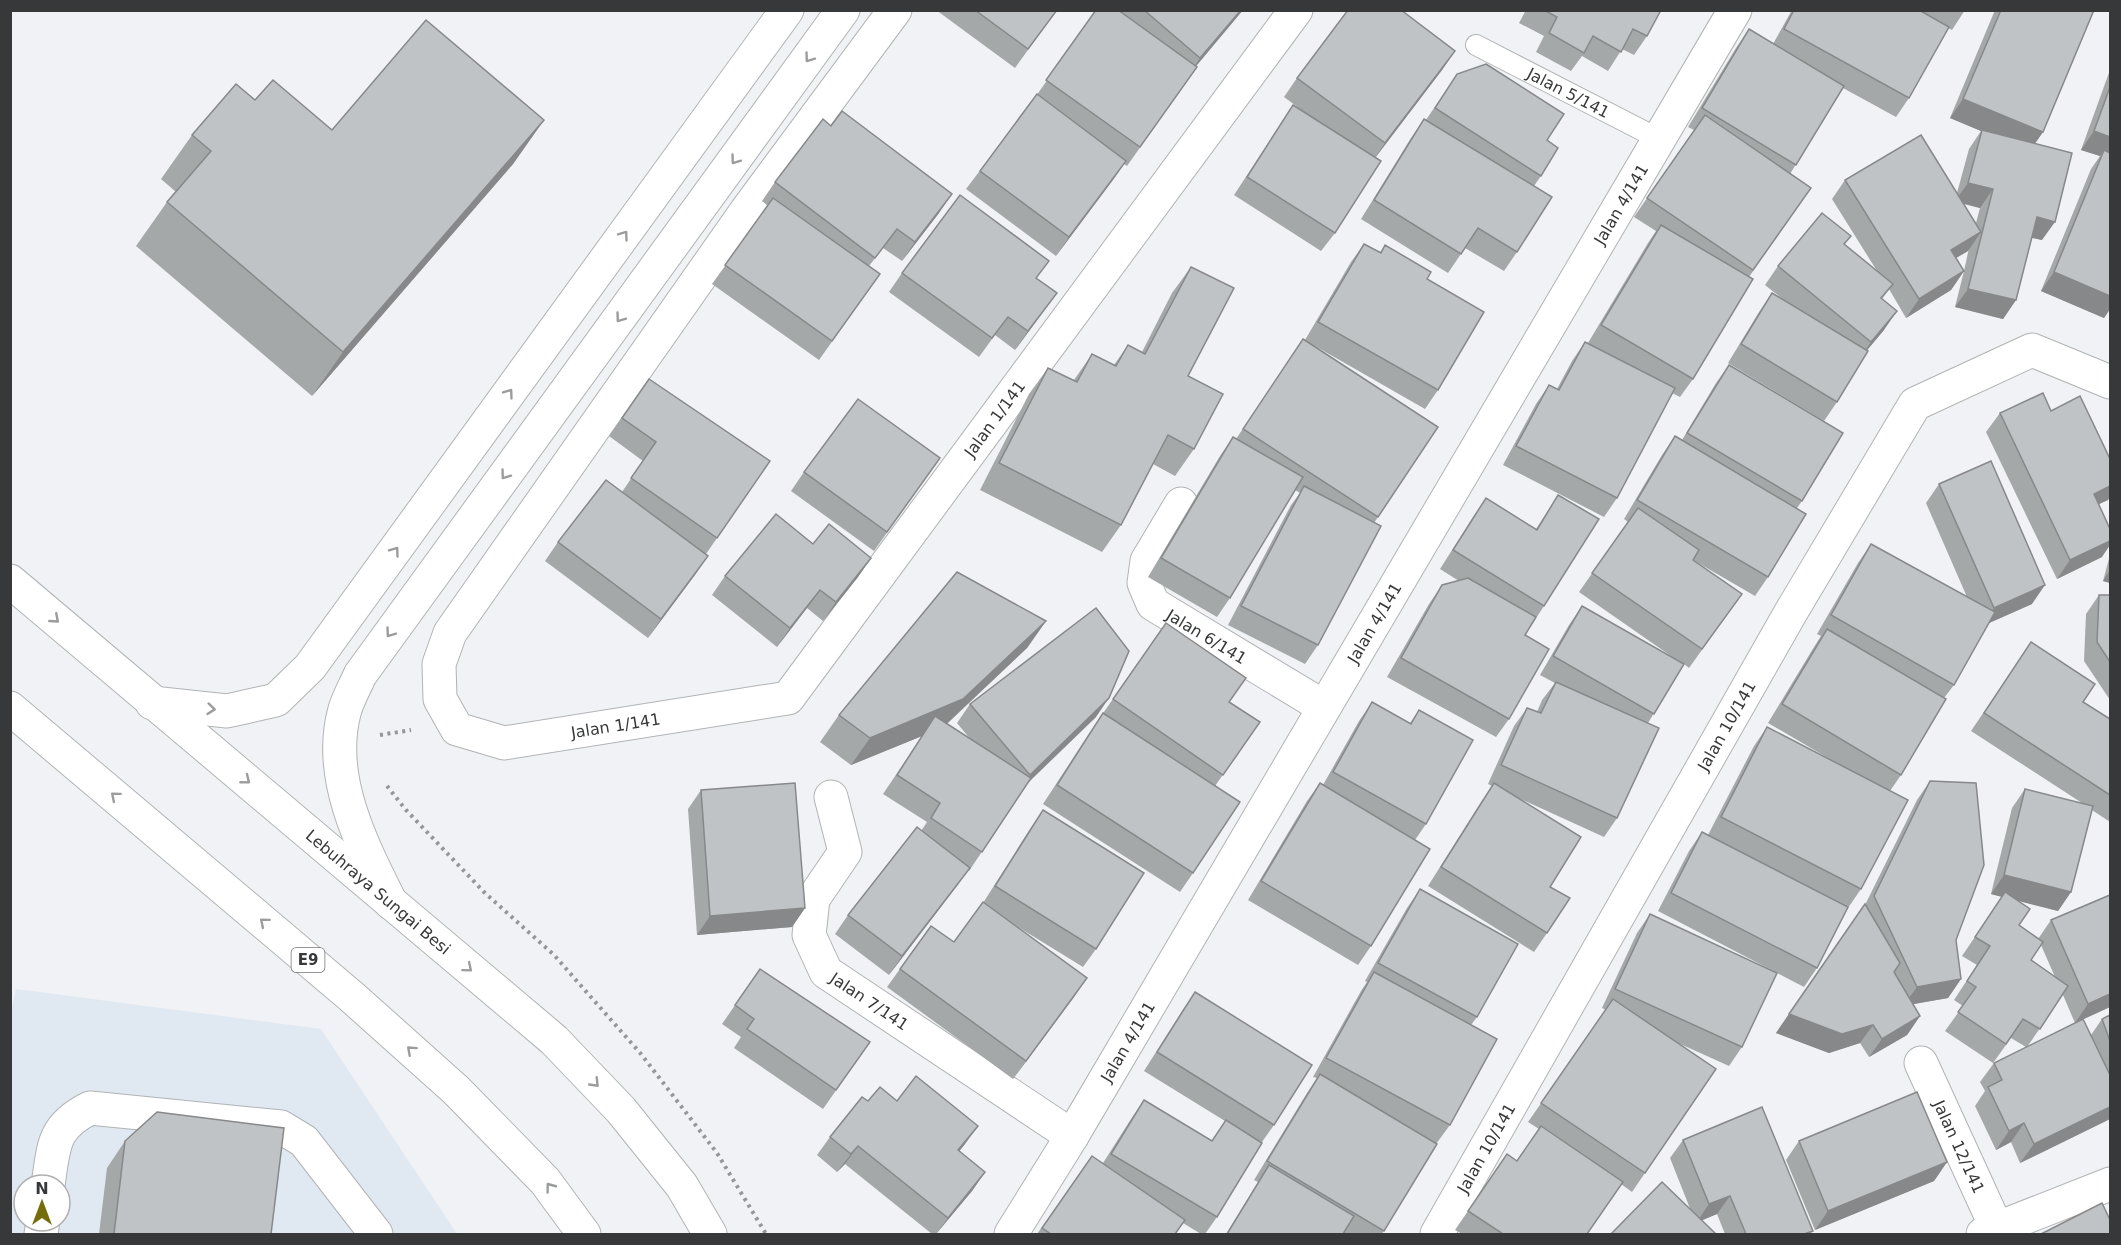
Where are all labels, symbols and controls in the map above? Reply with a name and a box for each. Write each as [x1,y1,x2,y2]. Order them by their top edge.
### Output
one-way arrow [805,51,816,62]
street label: Jalan 5/141 [1523,63,1613,122]
one-way arrow [731,154,742,165]
street label: Jalan 4/141 [1590,161,1652,249]
one-way arrow [617,231,628,242]
one-way arrow [616,311,627,322]
street label: Jalan 1/141 [960,377,1029,462]
one-way arrow [502,389,513,400]
one-way arrow [501,469,512,480]
one-way arrow [387,546,398,557]
street label: Jalan 4/141 [1343,579,1406,668]
street label: Jalan 6/141 [1162,605,1250,668]
one-way arrow [48,612,59,623]
one-way arrow [387,626,398,637]
street label: Jalan 10/141 [1693,678,1760,775]
one-way arrow [206,702,215,715]
street label: Jalan 1/141 [569,709,662,742]
one-way arrow [239,772,250,783]
one-way arrow [111,793,122,804]
street label: Lebuhraya Sungai Besi [302,826,454,959]
one-way arrow [260,919,271,930]
road number: E9 [292,948,324,972]
one-way arrow [461,961,472,972]
street label: Jalan 7/141 [826,968,912,1034]
street label: Jalan 4/141 [1096,998,1159,1086]
one-way arrow [408,1046,418,1057]
one-way arrow [587,1075,598,1086]
street label: Jalan 12/141 [1929,1096,1988,1196]
street label: Jalan 10/141 [1453,1100,1519,1197]
north arrow [12,1173,72,1233]
text: N [35,1179,49,1198]
one-way arrow [546,1183,557,1194]

